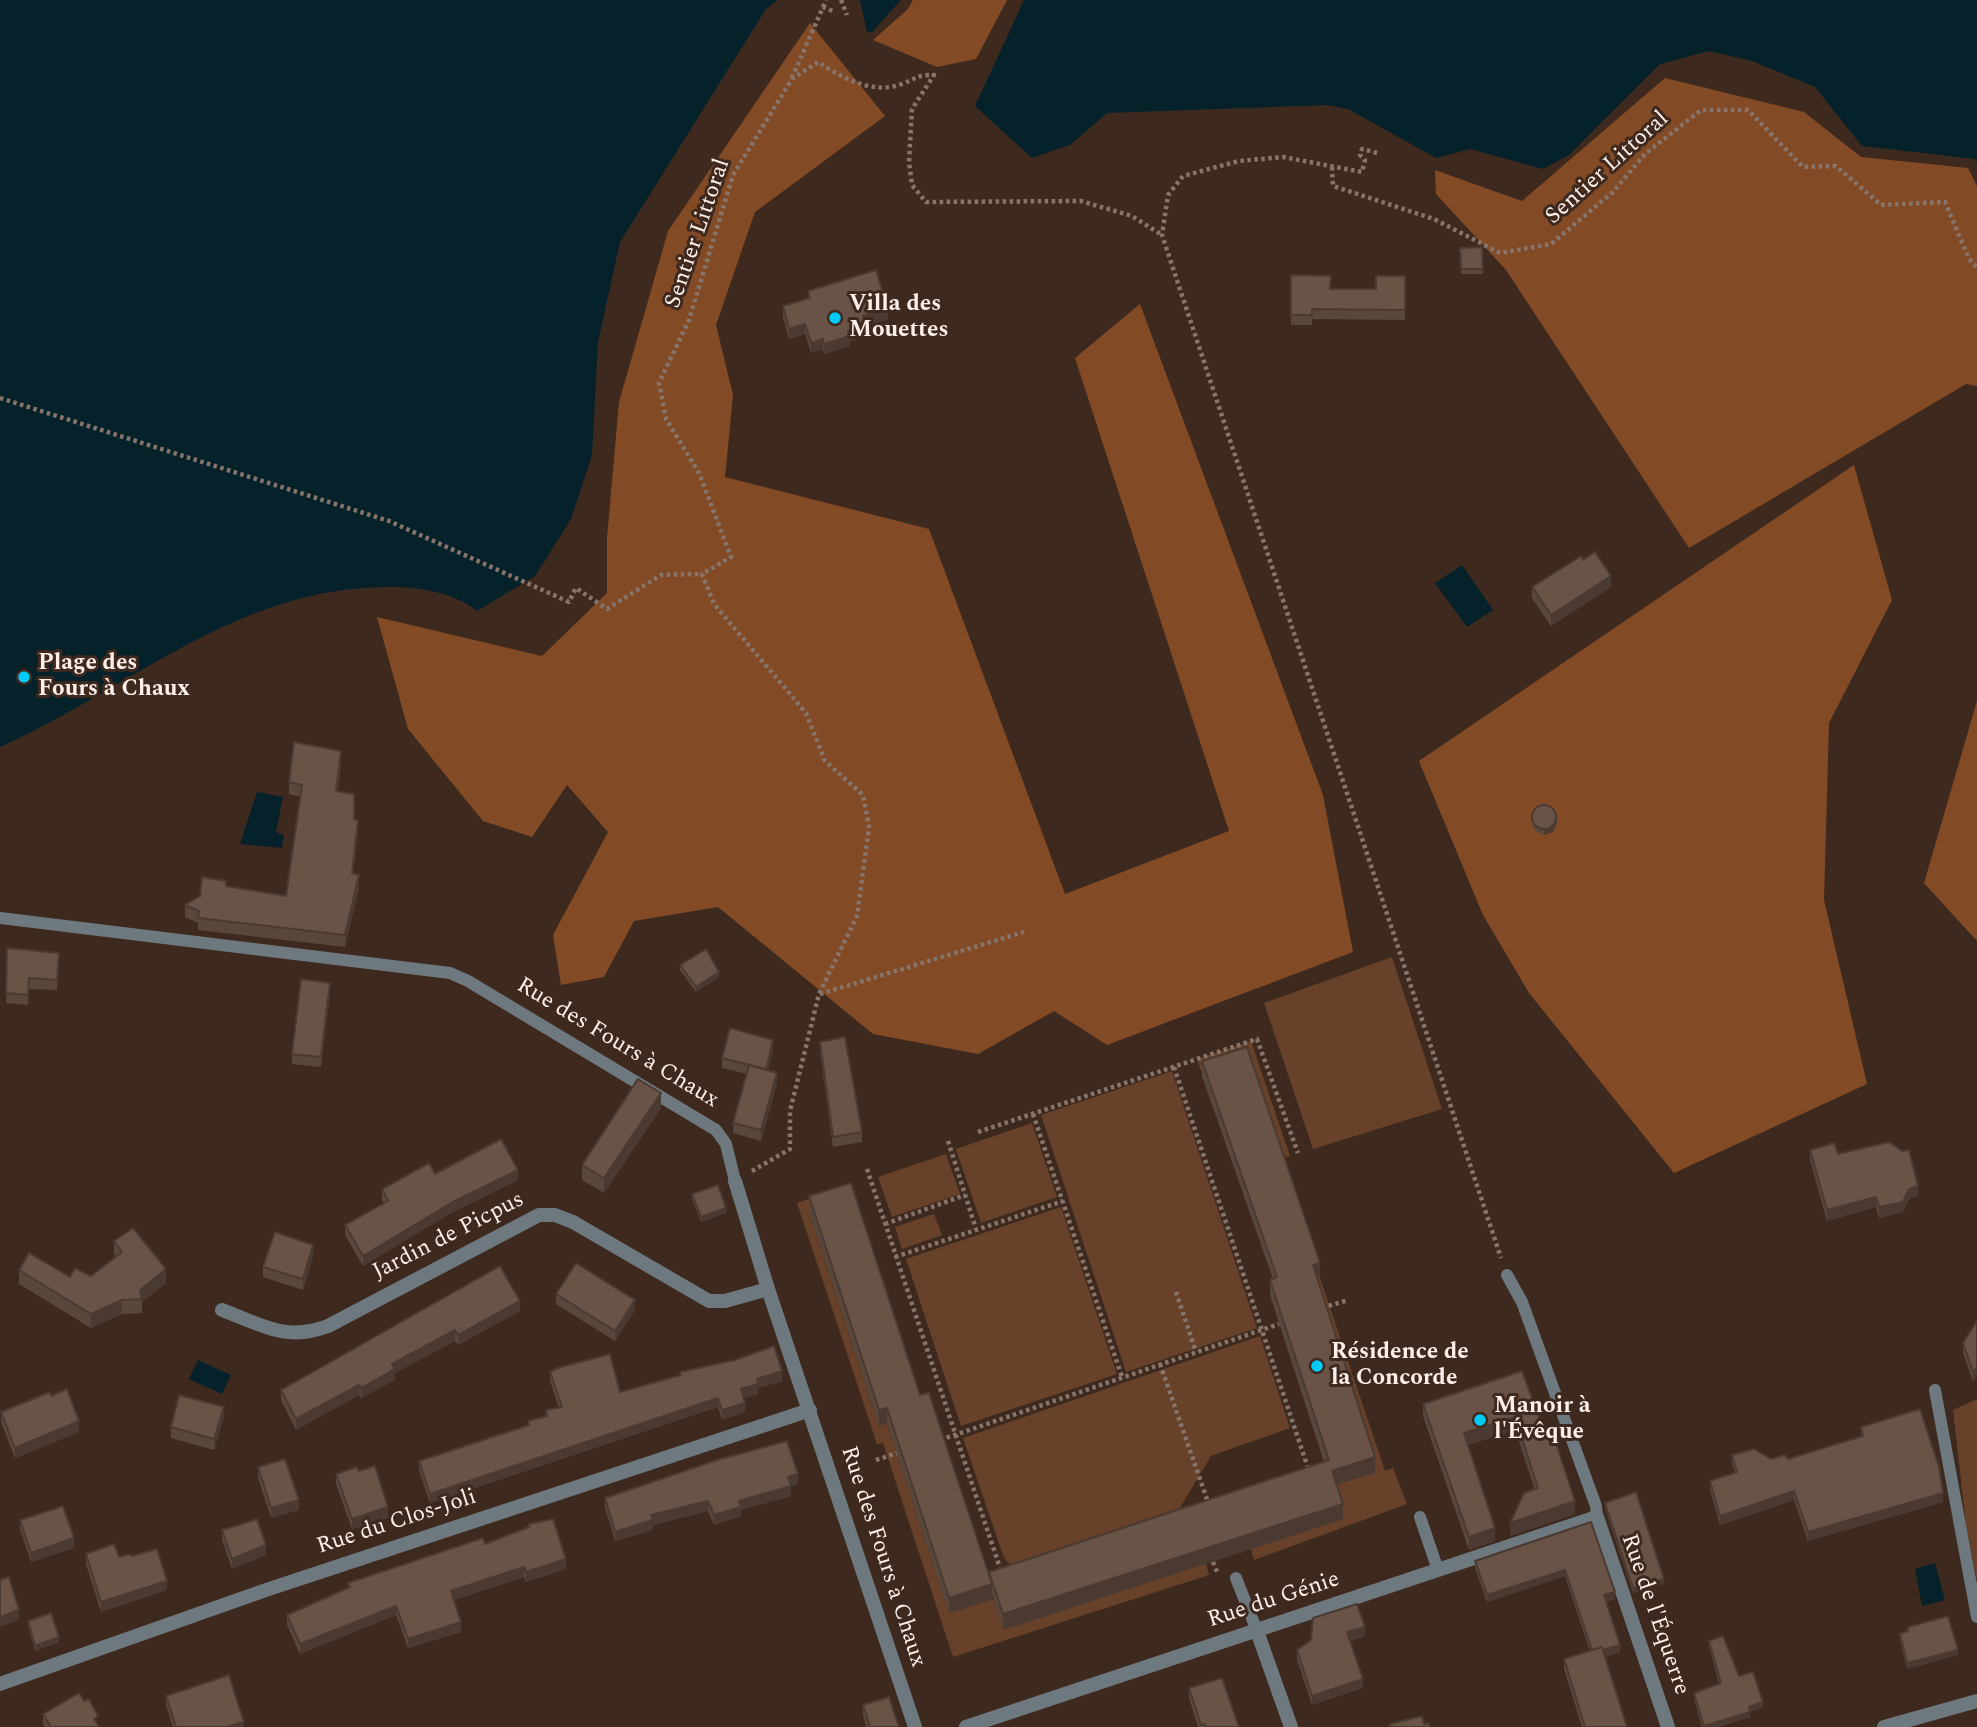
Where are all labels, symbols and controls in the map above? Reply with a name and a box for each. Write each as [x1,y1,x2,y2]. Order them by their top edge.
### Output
street label: Sentier Littoral [1541,106,1675,232]
street label: Sentier Littoral [661,156,737,312]
place label: Villa des Mouettes [849,291,949,345]
marker: Villa des Mouettes [827,310,843,326]
place label: Plage des Fours à Chaux [38,650,190,704]
marker: Plage des Fours à Chaux [16,669,32,685]
street label: Rue des Fours à Chaux [511,973,723,1115]
street label: Jardin de Picpus [369,1187,529,1287]
place label: Résidence de la Concorde [1331,1339,1469,1393]
marker: Résidence de la Concorde [1309,1358,1325,1374]
place label: Manoir à l'Évêque [1494,1393,1591,1447]
marker: Manoir à l'Évêque [1472,1412,1488,1428]
street label: Rue des Fours à Chaux [833,1443,931,1671]
street label: Rue du Clos-Joli [314,1484,480,1562]
street label: Rue de l'Équerre [1614,1531,1694,1699]
street label: Rue du Génie [1205,1567,1343,1635]

